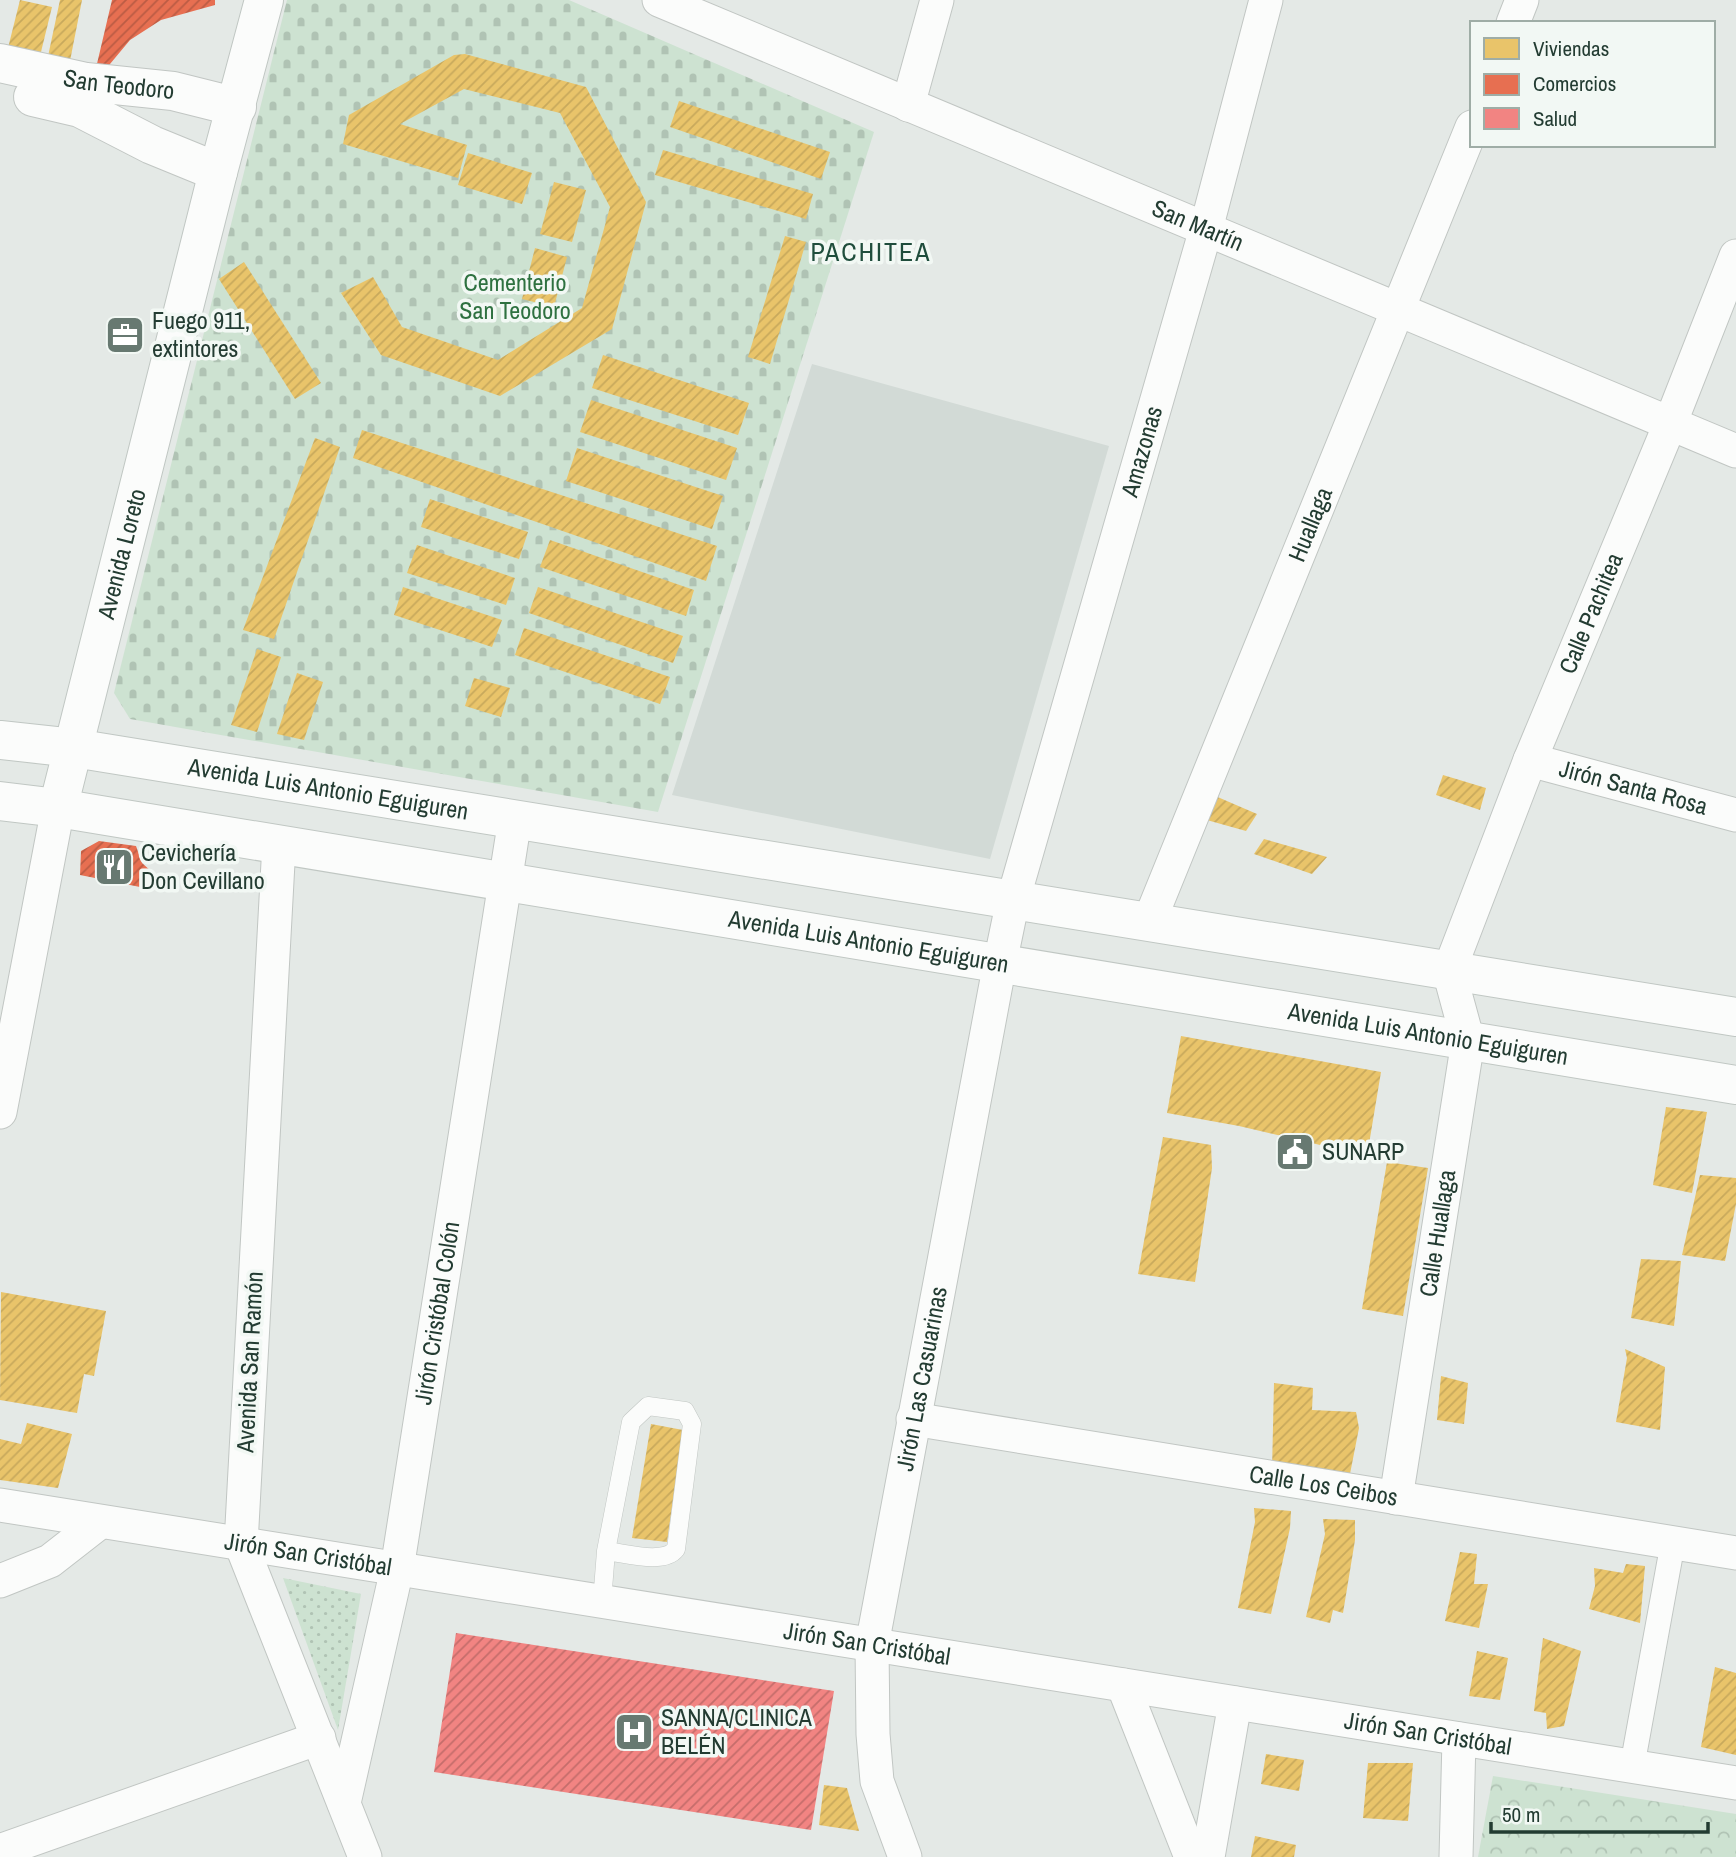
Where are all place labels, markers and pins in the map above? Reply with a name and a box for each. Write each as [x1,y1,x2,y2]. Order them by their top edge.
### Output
place label: Fuego 911, extintores [152,304,250,364]
office icon: Fuego 911, extintores [104,314,146,356]
place label: Cevichería Don Cevillano [141,836,265,896]
restaurant icon: Cevichería Don Cevillano [93,846,135,888]
public building icon: SUNARP [1274,1131,1316,1173]
place label: SUNARP [1322,1135,1404,1167]
place label: SANNA/CLINICA BELÉN [661,1701,813,1761]
hospital icon: SANNA/CLINICA BELÉN [613,1711,655,1753]

